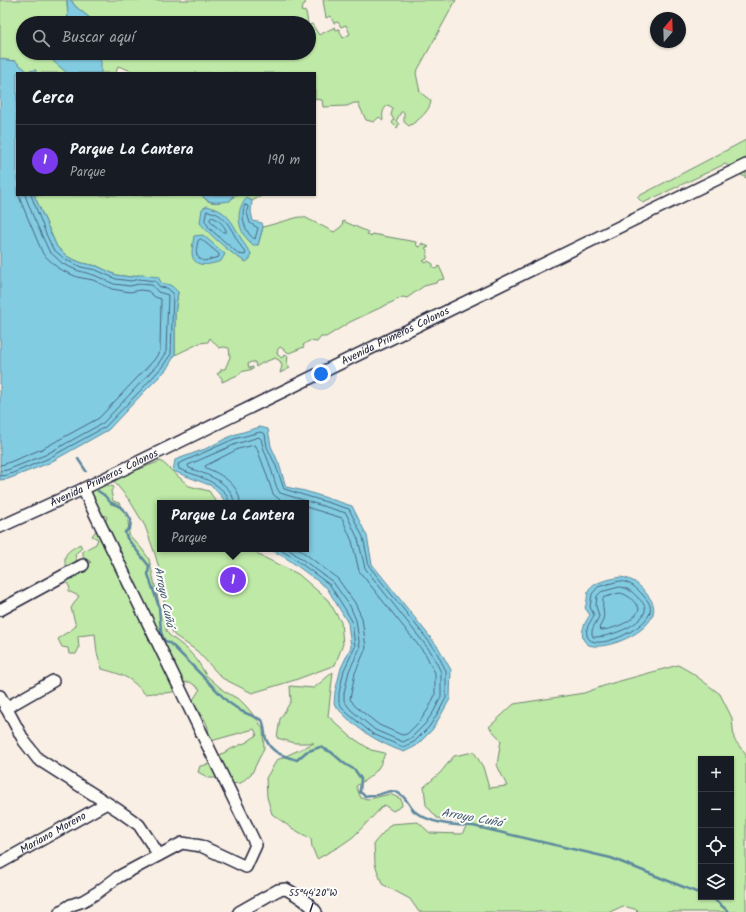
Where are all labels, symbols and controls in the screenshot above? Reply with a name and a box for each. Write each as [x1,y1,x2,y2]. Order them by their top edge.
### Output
north arrow [650,12,686,48]
search box [16,16,316,60]
text: Buscar aquí [62,26,135,50]
icon: search [30,27,52,49]
text: Cerca [32,85,74,112]
text: Parque La Cantera [70,138,193,162]
text: 1 [43,150,47,171]
text: 190 m [268,150,300,171]
text: Parque [70,162,106,183]
street label: Avenida Primeros Colonos [338,302,453,370]
your location [311,364,331,384]
street label: Avenida Primeros Colonos [47,444,162,512]
popup [157,500,309,552]
text: Parque La Cantera [171,504,295,528]
text: Parque [171,528,207,549]
water label: Arroyo Cuñá [148,565,180,632]
pin: 1 [220,565,246,595]
map controls [698,756,734,900]
button: + [698,756,734,792]
button: − [698,792,734,828]
water label: Arroyo Cuñá [440,803,507,833]
street label: Mariano Moreno [17,807,90,859]
button: locate [698,828,734,864]
button: layers [698,864,734,900]
text: 55°44'20"W [289,885,337,901]

